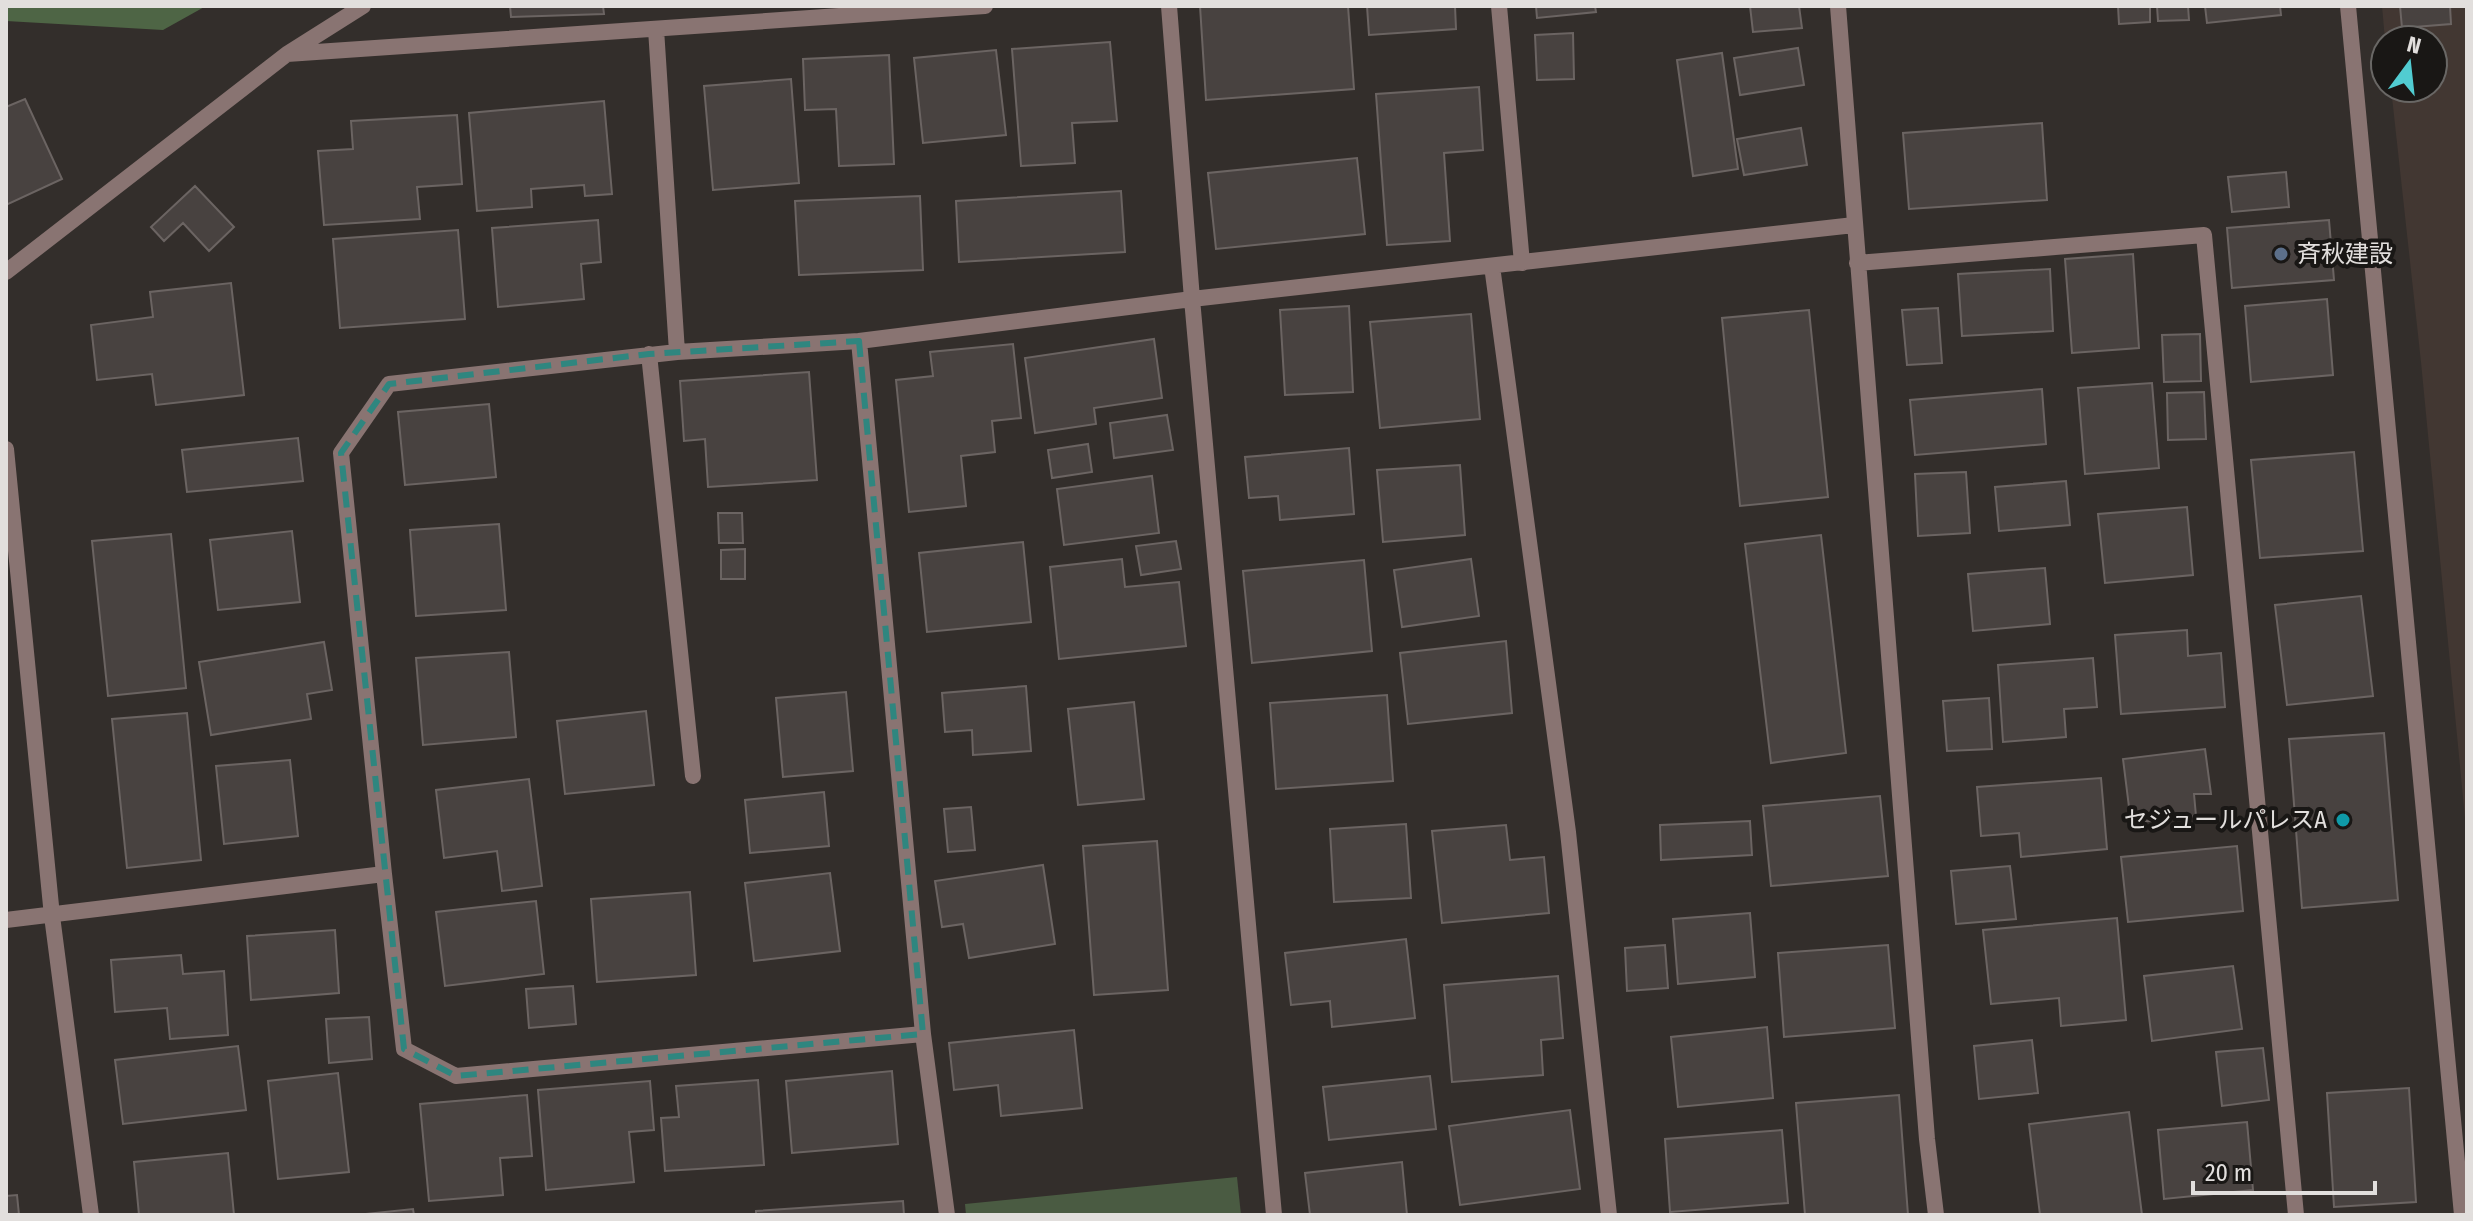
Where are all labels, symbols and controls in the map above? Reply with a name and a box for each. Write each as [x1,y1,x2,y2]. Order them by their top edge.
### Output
north arrow [2369,24,2449,104]
text: N [2404,30,2424,60]
place label: 斉秋建設 [2297,240,2393,268]
marker: 斉秋建設 [2272,245,2290,263]
place label: セジュールパレスA [2124,806,2327,834]
marker: セジュールパレスA [2334,811,2352,829]
scale bar [2193,1145,2375,1195]
text: 20 m [2205,1159,2252,1187]

